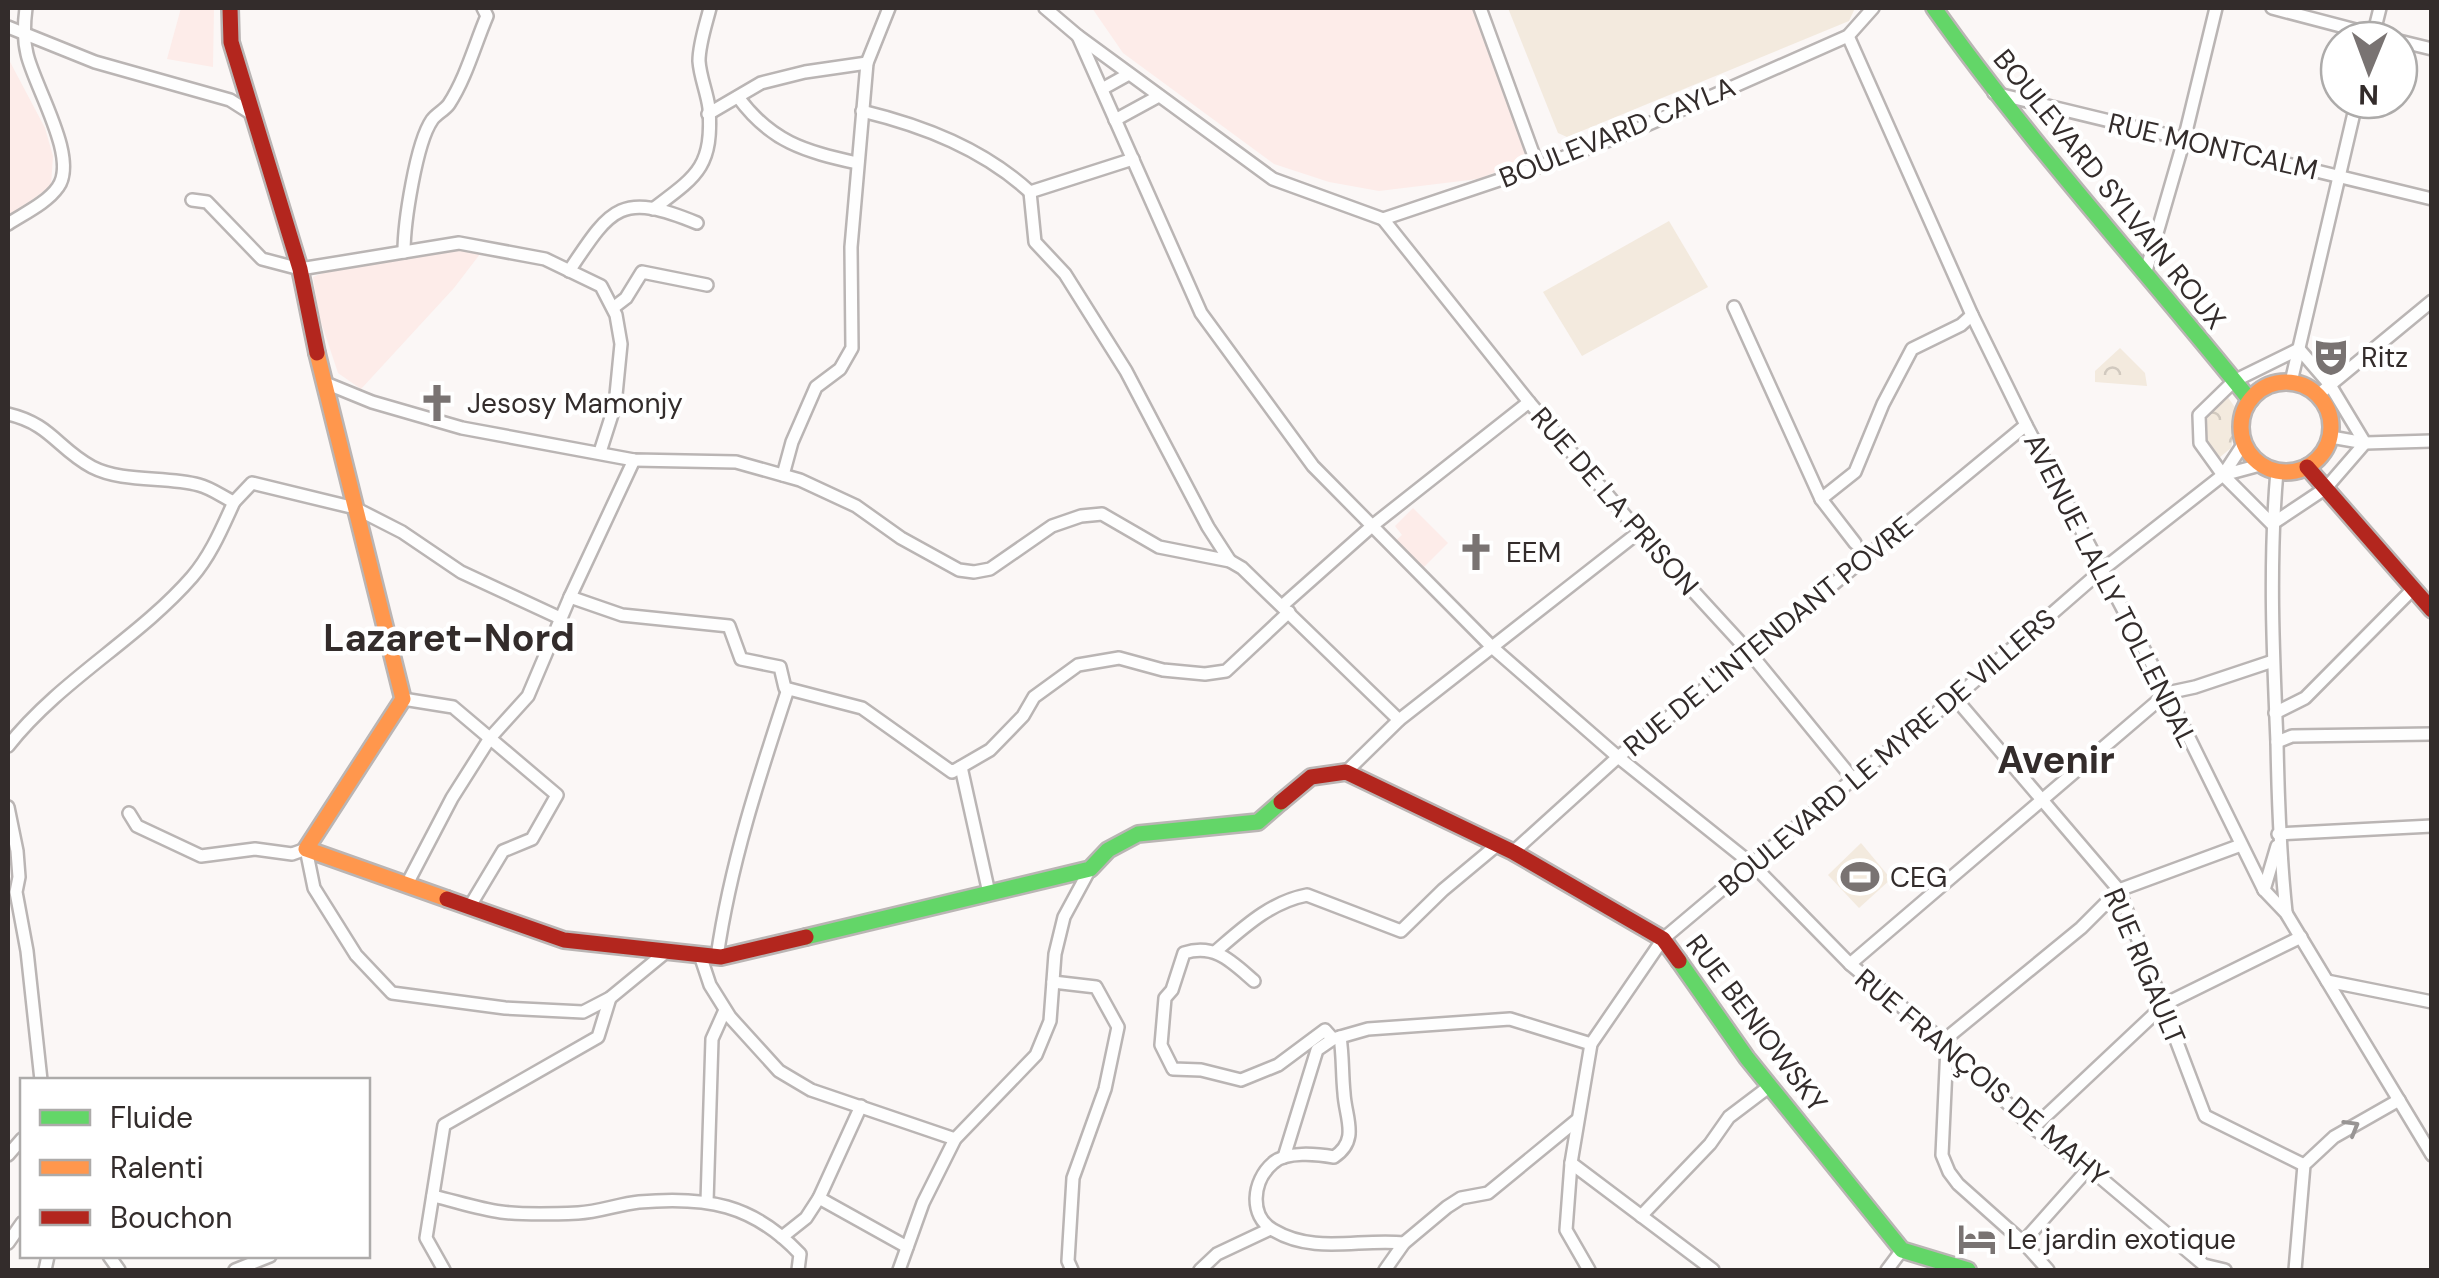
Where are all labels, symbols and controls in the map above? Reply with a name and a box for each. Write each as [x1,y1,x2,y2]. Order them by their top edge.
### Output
north arrow [2319,20,2419,120]
street label: BOULEVARD SYLVAIN ROUX [1985,42,2234,337]
street label: BOULEVARD CAYLA [1494,68,1741,197]
text: N [2358,76,2379,113]
street label: RUE MONTCALM [2104,104,2321,189]
theatre icon: Ritz [2310,336,2352,378]
place label: Ritz [2361,339,2408,376]
church icon: Jesosy Mamonjy [416,382,458,424]
place label: Jesosy Mamonjy [467,385,683,422]
street label: RUE DE LA PRISON [1523,399,1707,603]
street label: AVENUE LALLY TOLLENDAL [2015,427,2206,753]
street label: RUE DE L'INTENDANT POVRE [1616,508,1921,765]
church icon: EEM [1455,531,1497,573]
place label: EEM [1506,534,1561,571]
street label: BOULEVARD LE MYRE DE VILLERS [1711,600,2064,904]
district label: Lazaret-Nord [323,613,575,663]
district label: Avenir [1997,735,2115,785]
sports icon: CEG [1839,856,1881,898]
place label: CEG [1890,859,1947,896]
street label: RUE RIGAULT [2095,883,2194,1050]
street label: RUE BENIOWSKY [1678,927,1836,1120]
street label: RUE FRANÇOIS DE MAHY [1847,960,2116,1194]
legend [20,1078,370,1258]
text: Fluide [110,1098,193,1137]
one-way arrow [2341,1119,2359,1139]
text: Ralenti [110,1148,204,1187]
text: Bouchon [110,1198,233,1237]
hotel icon: Le jardin exotique [1956,1218,1998,1260]
place label: Le jardin exotique [2007,1221,2236,1258]

